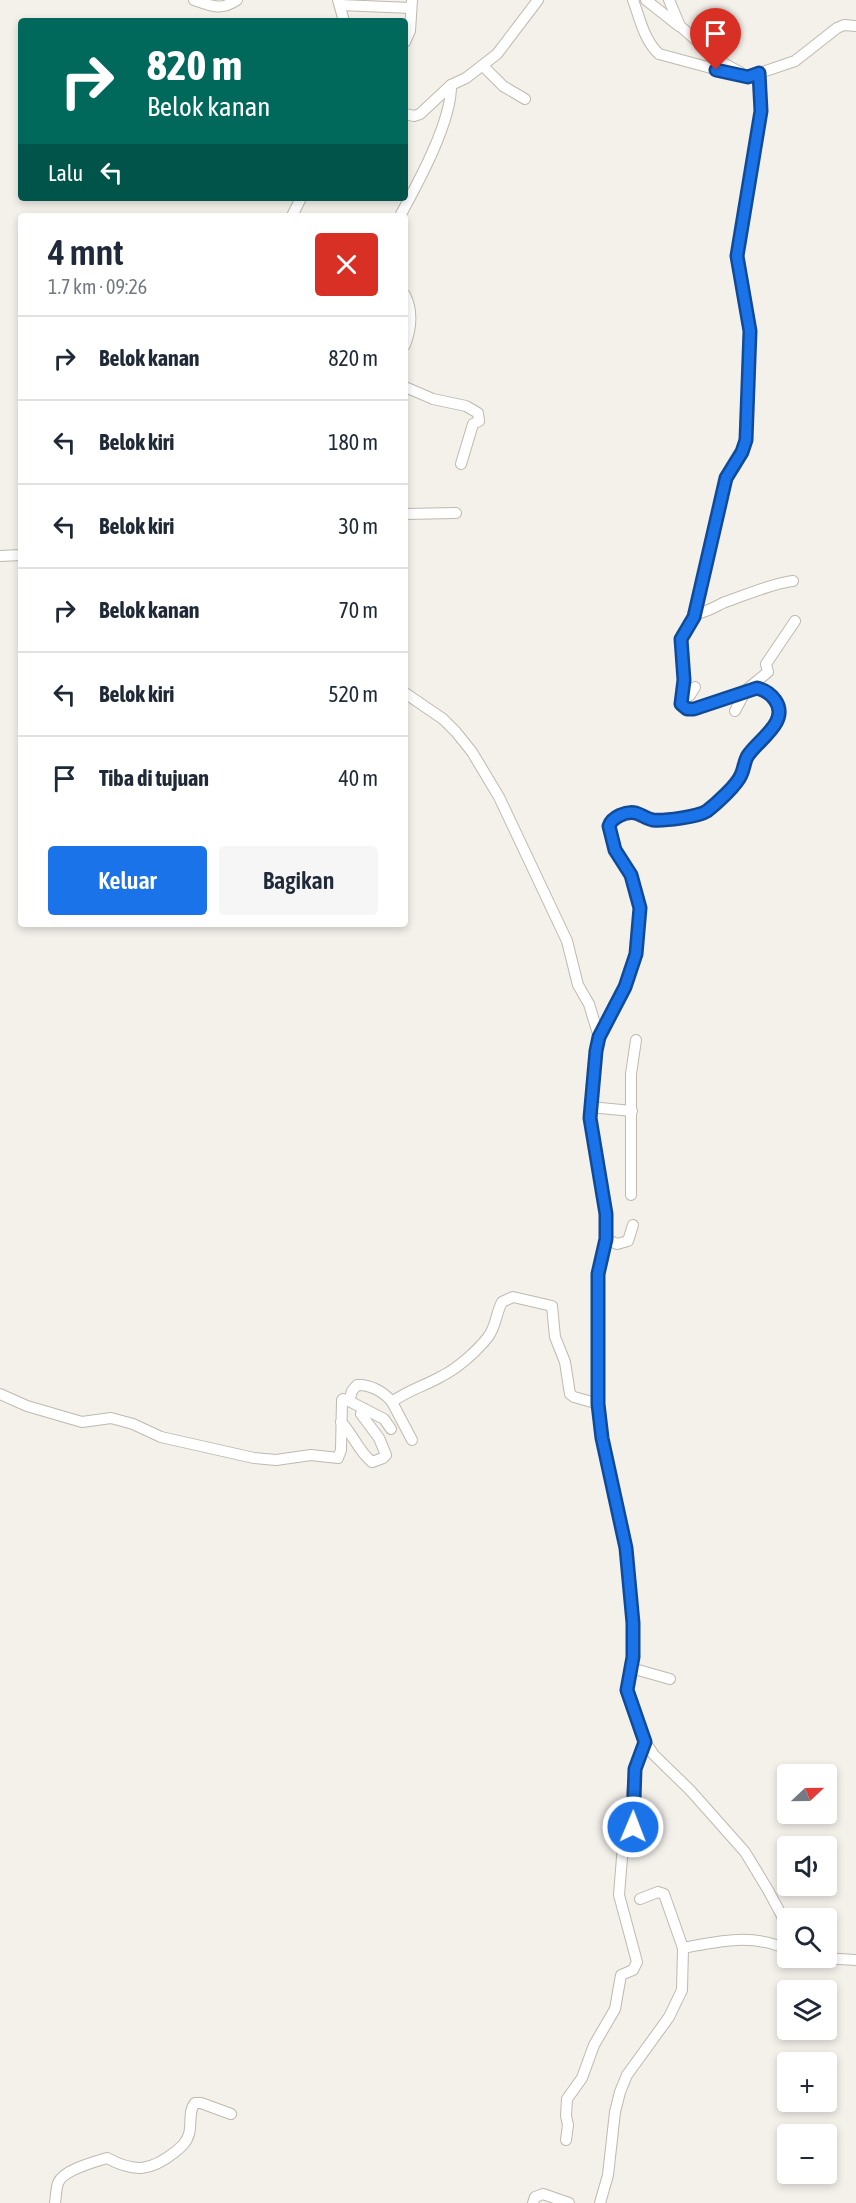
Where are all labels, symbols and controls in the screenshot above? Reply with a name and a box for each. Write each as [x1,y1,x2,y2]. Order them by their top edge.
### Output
pin [690,8,741,70]
icon: arrive [699,17,732,50]
text: 820 m [147,41,242,89]
icon: right [48,42,126,120]
text: Belok kanan [147,91,270,122]
icon: left [95,156,128,189]
text: Lalu [48,160,83,186]
text: 4 mnt [48,231,124,273]
button: close [315,233,378,296]
text: 1.7 km · 09:26 [48,275,147,298]
icon: right [48,342,81,375]
text: Belok kanan [99,345,200,371]
text: 820 m [328,345,378,371]
icon: left [48,426,81,459]
text: Belok kiri [99,429,174,455]
text: 180 m [328,429,378,455]
icon: left [48,510,81,543]
text: Belok kiri [99,513,174,539]
text: 30 m [338,513,378,539]
icon: right [48,594,81,627]
text: Belok kanan [99,597,200,623]
text: 70 m [338,597,378,623]
icon: left [48,678,81,711]
text: Belok kiri [99,681,174,707]
text: 520 m [328,681,378,707]
icon: arrive [48,762,81,795]
text: Tiba di tujuan [99,765,209,791]
text: 40 m [338,765,378,791]
button: Keluar [48,846,207,915]
button: Bagikan [219,846,378,915]
north arrow [777,1764,837,1824]
map controls [777,1764,837,2184]
position arrow [601,1795,665,1859]
button: sound [777,1836,837,1896]
button: search [777,1908,837,1968]
button: layers [777,1980,837,2040]
button: + [777,2052,837,2112]
button: − [777,2124,837,2184]

